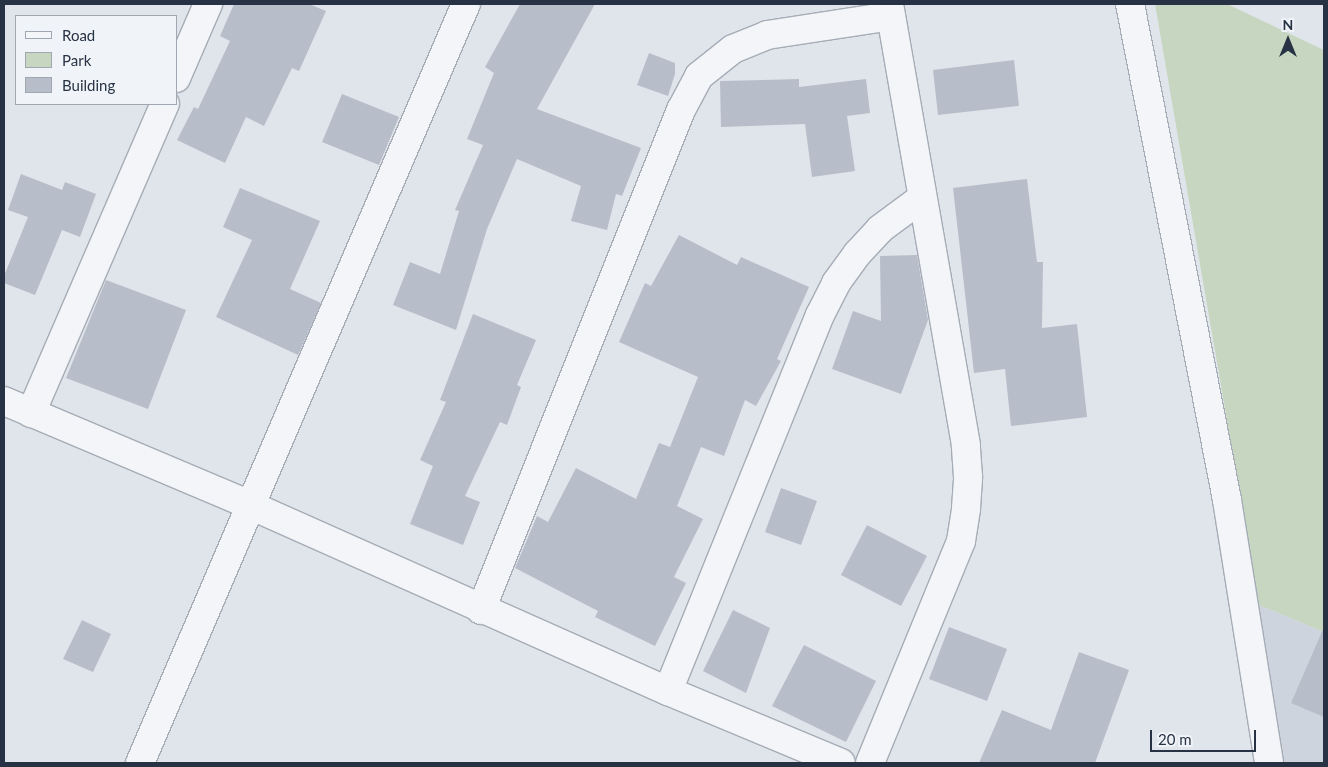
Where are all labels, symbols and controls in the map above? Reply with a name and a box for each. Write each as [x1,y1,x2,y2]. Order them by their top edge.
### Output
legend [15,15,178,105]
north arrow [1263,15,1313,65]
text: N [1283,16,1293,33]
text: Road [62,26,95,44]
text: Park [62,51,91,69]
text: Building [62,76,115,94]
scale bar [1153,720,1259,752]
text: 20 m [1158,730,1192,748]

